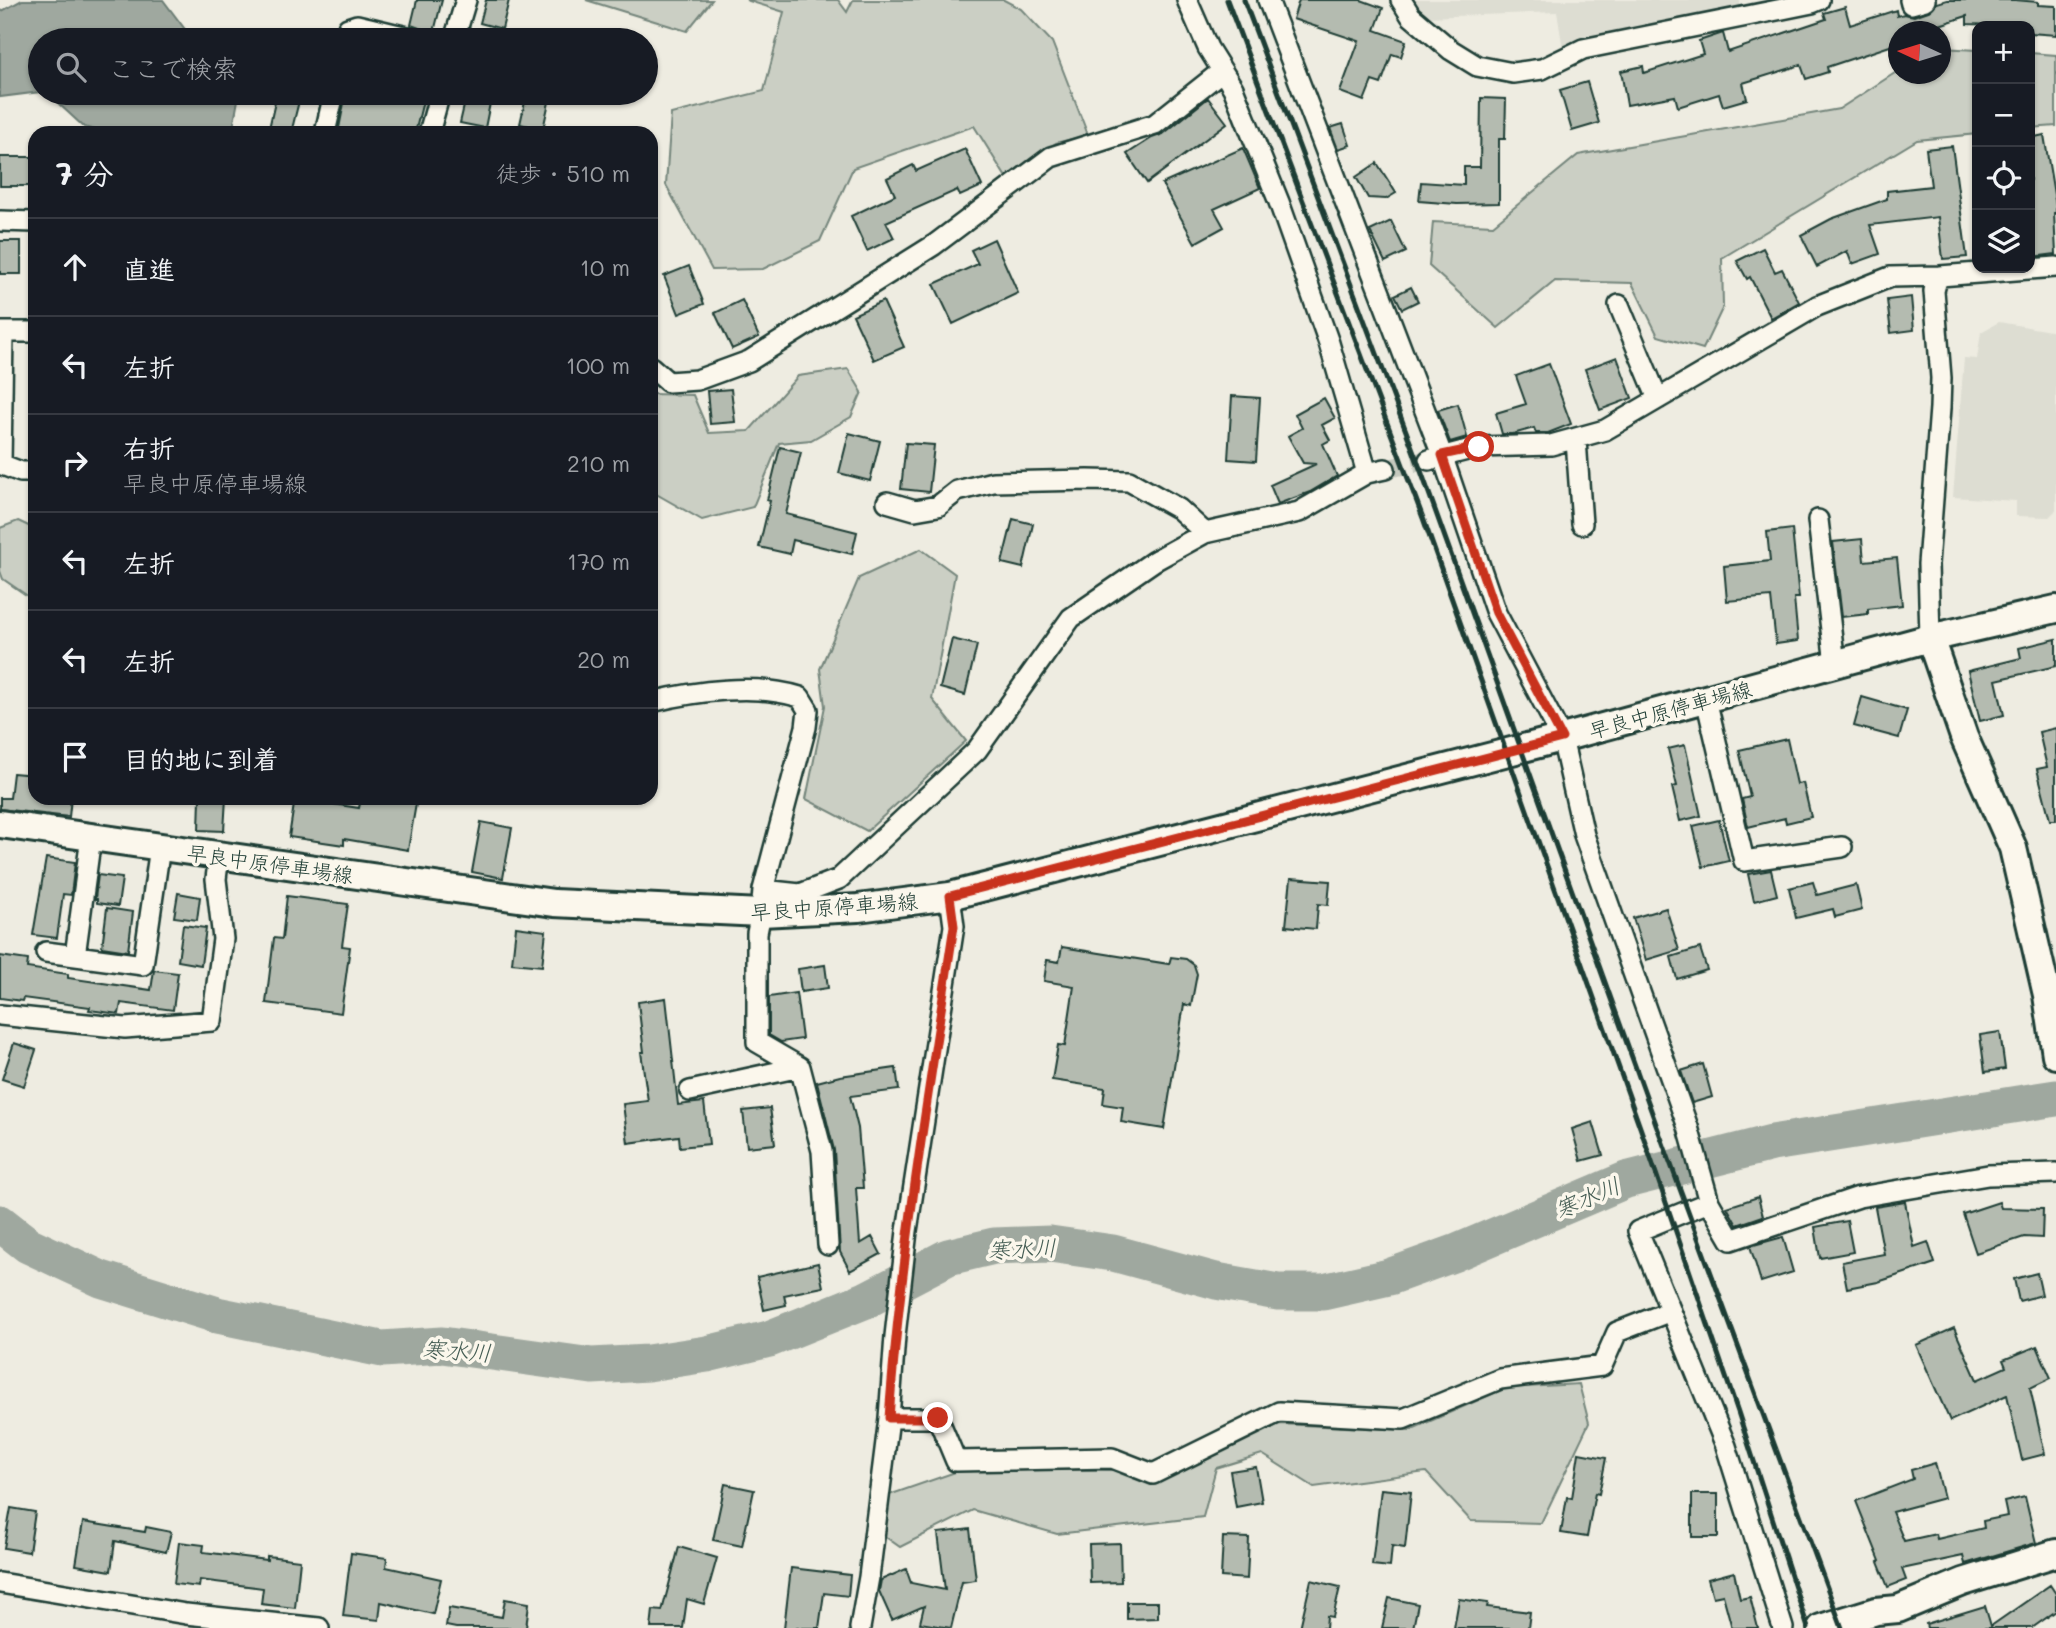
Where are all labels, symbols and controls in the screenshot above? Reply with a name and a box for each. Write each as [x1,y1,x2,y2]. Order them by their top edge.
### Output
north arrow [1888,21,1951,84]
map controls [1972,21,2035,273]
button: + [1972,21,2035,84]
search box [28,28,658,105]
icon: search [52,48,90,86]
text: ここで検索 [108,51,238,85]
button: − [1972,84,2035,147]
button: locate [1972,147,2035,210]
text: 7 分 [56,153,114,193]
text: 徒歩 · 510 m [496,158,630,188]
button: layers [1972,210,2035,273]
icon: ahead [56,248,94,286]
text: 直進 [123,252,175,286]
text: 10 m [580,252,630,282]
icon: left [56,346,94,384]
text: 左折 [123,350,175,384]
text: 100 m [566,350,630,380]
text: 右折 [123,431,175,465]
route start [1463,431,1494,462]
icon: right [56,444,94,482]
text: 210 m [567,448,630,478]
text: 早良中原停車場線 [123,468,307,498]
icon: left [56,542,94,580]
text: 左折 [123,546,175,580]
text: 170 m [567,546,630,576]
icon: left [56,640,94,678]
text: 左折 [123,644,175,678]
text: 20 m [577,644,630,674]
street label: 早良中原停車場線 [1585,674,1755,744]
icon: arrive [56,738,94,776]
text: 目的地に到着 [123,742,279,776]
street label: 早良中原停車場線 [185,838,355,888]
street label: 早良中原停車場線 [749,887,919,925]
water label: 寒水川 [1549,1170,1625,1224]
water label: 寒水川 [987,1232,1057,1264]
water label: 寒水川 [422,1333,492,1367]
route end [922,1402,953,1433]

